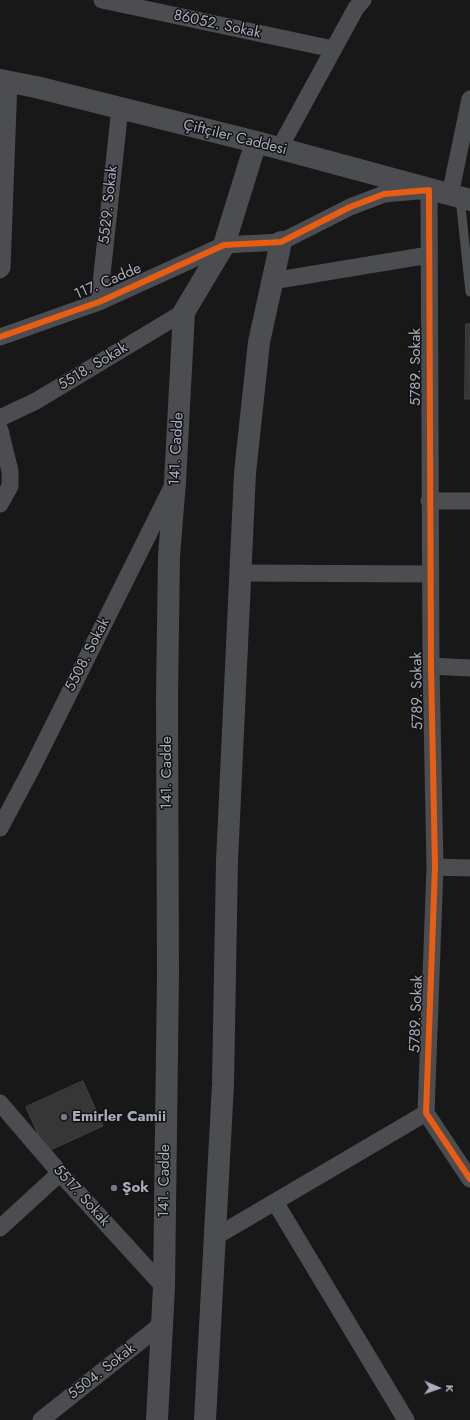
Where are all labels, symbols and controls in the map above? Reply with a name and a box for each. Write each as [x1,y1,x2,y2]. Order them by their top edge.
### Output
street label: 86052. Sokak [172,7,262,43]
street label: Çiftçiler Caddesi [181,116,289,160]
street label: 5529. Sokak [96,165,122,245]
street label: 117. Cadde [72,260,144,304]
street label: 5789. Sokak [407,328,425,406]
street label: 5518. Sokak [55,339,131,395]
street label: 141. Cadde [166,412,188,486]
street label: 5508. Sokak [62,615,114,695]
street label: 5789. Sokak [408,652,428,730]
street label: 141. Cadde [158,736,176,810]
street label: 5789. Sokak [407,975,427,1053]
place label: Emirler Camii [72,1108,166,1126]
marker: Emirler Camii [59,1112,69,1122]
street label: 141. Cadde [155,1144,175,1218]
street label: 5517. Sokak [49,1162,113,1230]
place label: Şok [122,1179,149,1197]
marker: Şok [109,1183,119,1193]
street label: 5504. Sokak [65,1340,139,1404]
north arrow [418,1368,458,1408]
text: K [442,1384,458,1393]

